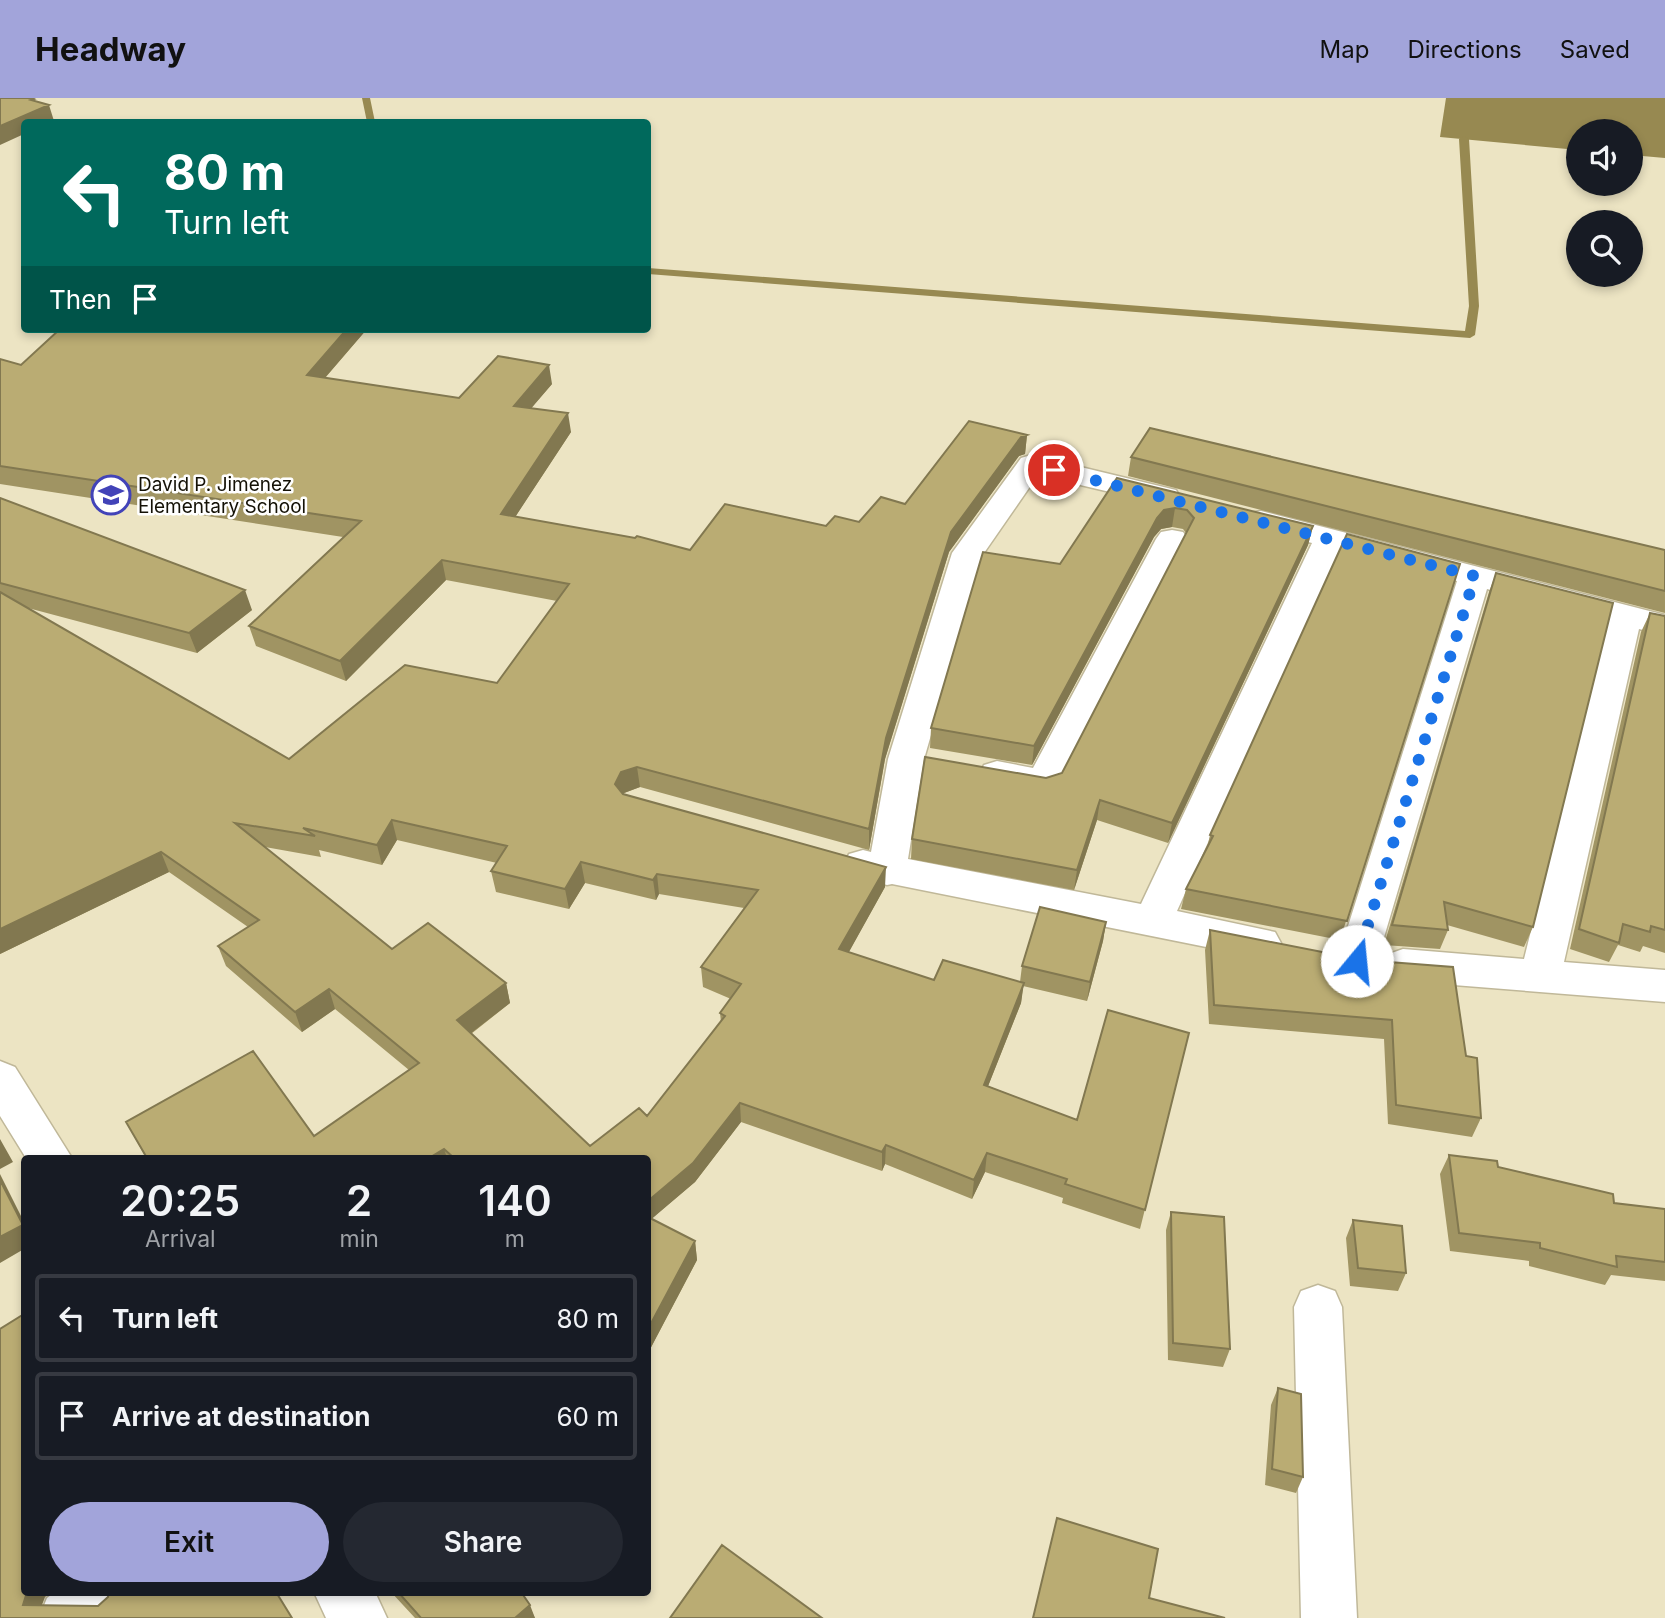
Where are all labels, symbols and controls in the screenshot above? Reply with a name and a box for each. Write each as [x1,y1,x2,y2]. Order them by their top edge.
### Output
text: Headway [35,29,186,69]
text: Map [1320,35,1369,64]
text: Directions [1407,35,1522,64]
text: Saved [1560,35,1630,64]
map controls [1566,119,1643,287]
button: sound [1566,119,1643,196]
text: 80 m [164,143,285,202]
icon: left [49,147,140,238]
text: Turn left [164,203,289,242]
button: search [1566,210,1643,287]
icon: arrive [126,280,164,318]
text: Then [49,284,112,315]
pin [1024,440,1084,500]
icon: arrive [1035,451,1073,489]
place label: David P. Jimenez Elementary School [138,473,306,518]
school or university icon: David P. Jimenez Elementary School [90,474,132,516]
position arrow [1320,924,1394,998]
text: 20:25 [120,1175,240,1226]
text: 2 [346,1175,372,1226]
text: 140 [478,1175,552,1226]
text: Arrival [145,1225,216,1253]
text: min [340,1225,379,1253]
text: m [505,1225,525,1253]
icon: left [53,1299,91,1337]
text: Turn left [112,1303,218,1334]
text: 80 m [556,1303,619,1334]
icon: arrive [53,1397,91,1435]
text: Arrive at destination [112,1401,371,1432]
text: 60 m [556,1401,619,1432]
button: Exit [49,1502,329,1582]
button: Share [343,1502,623,1582]

